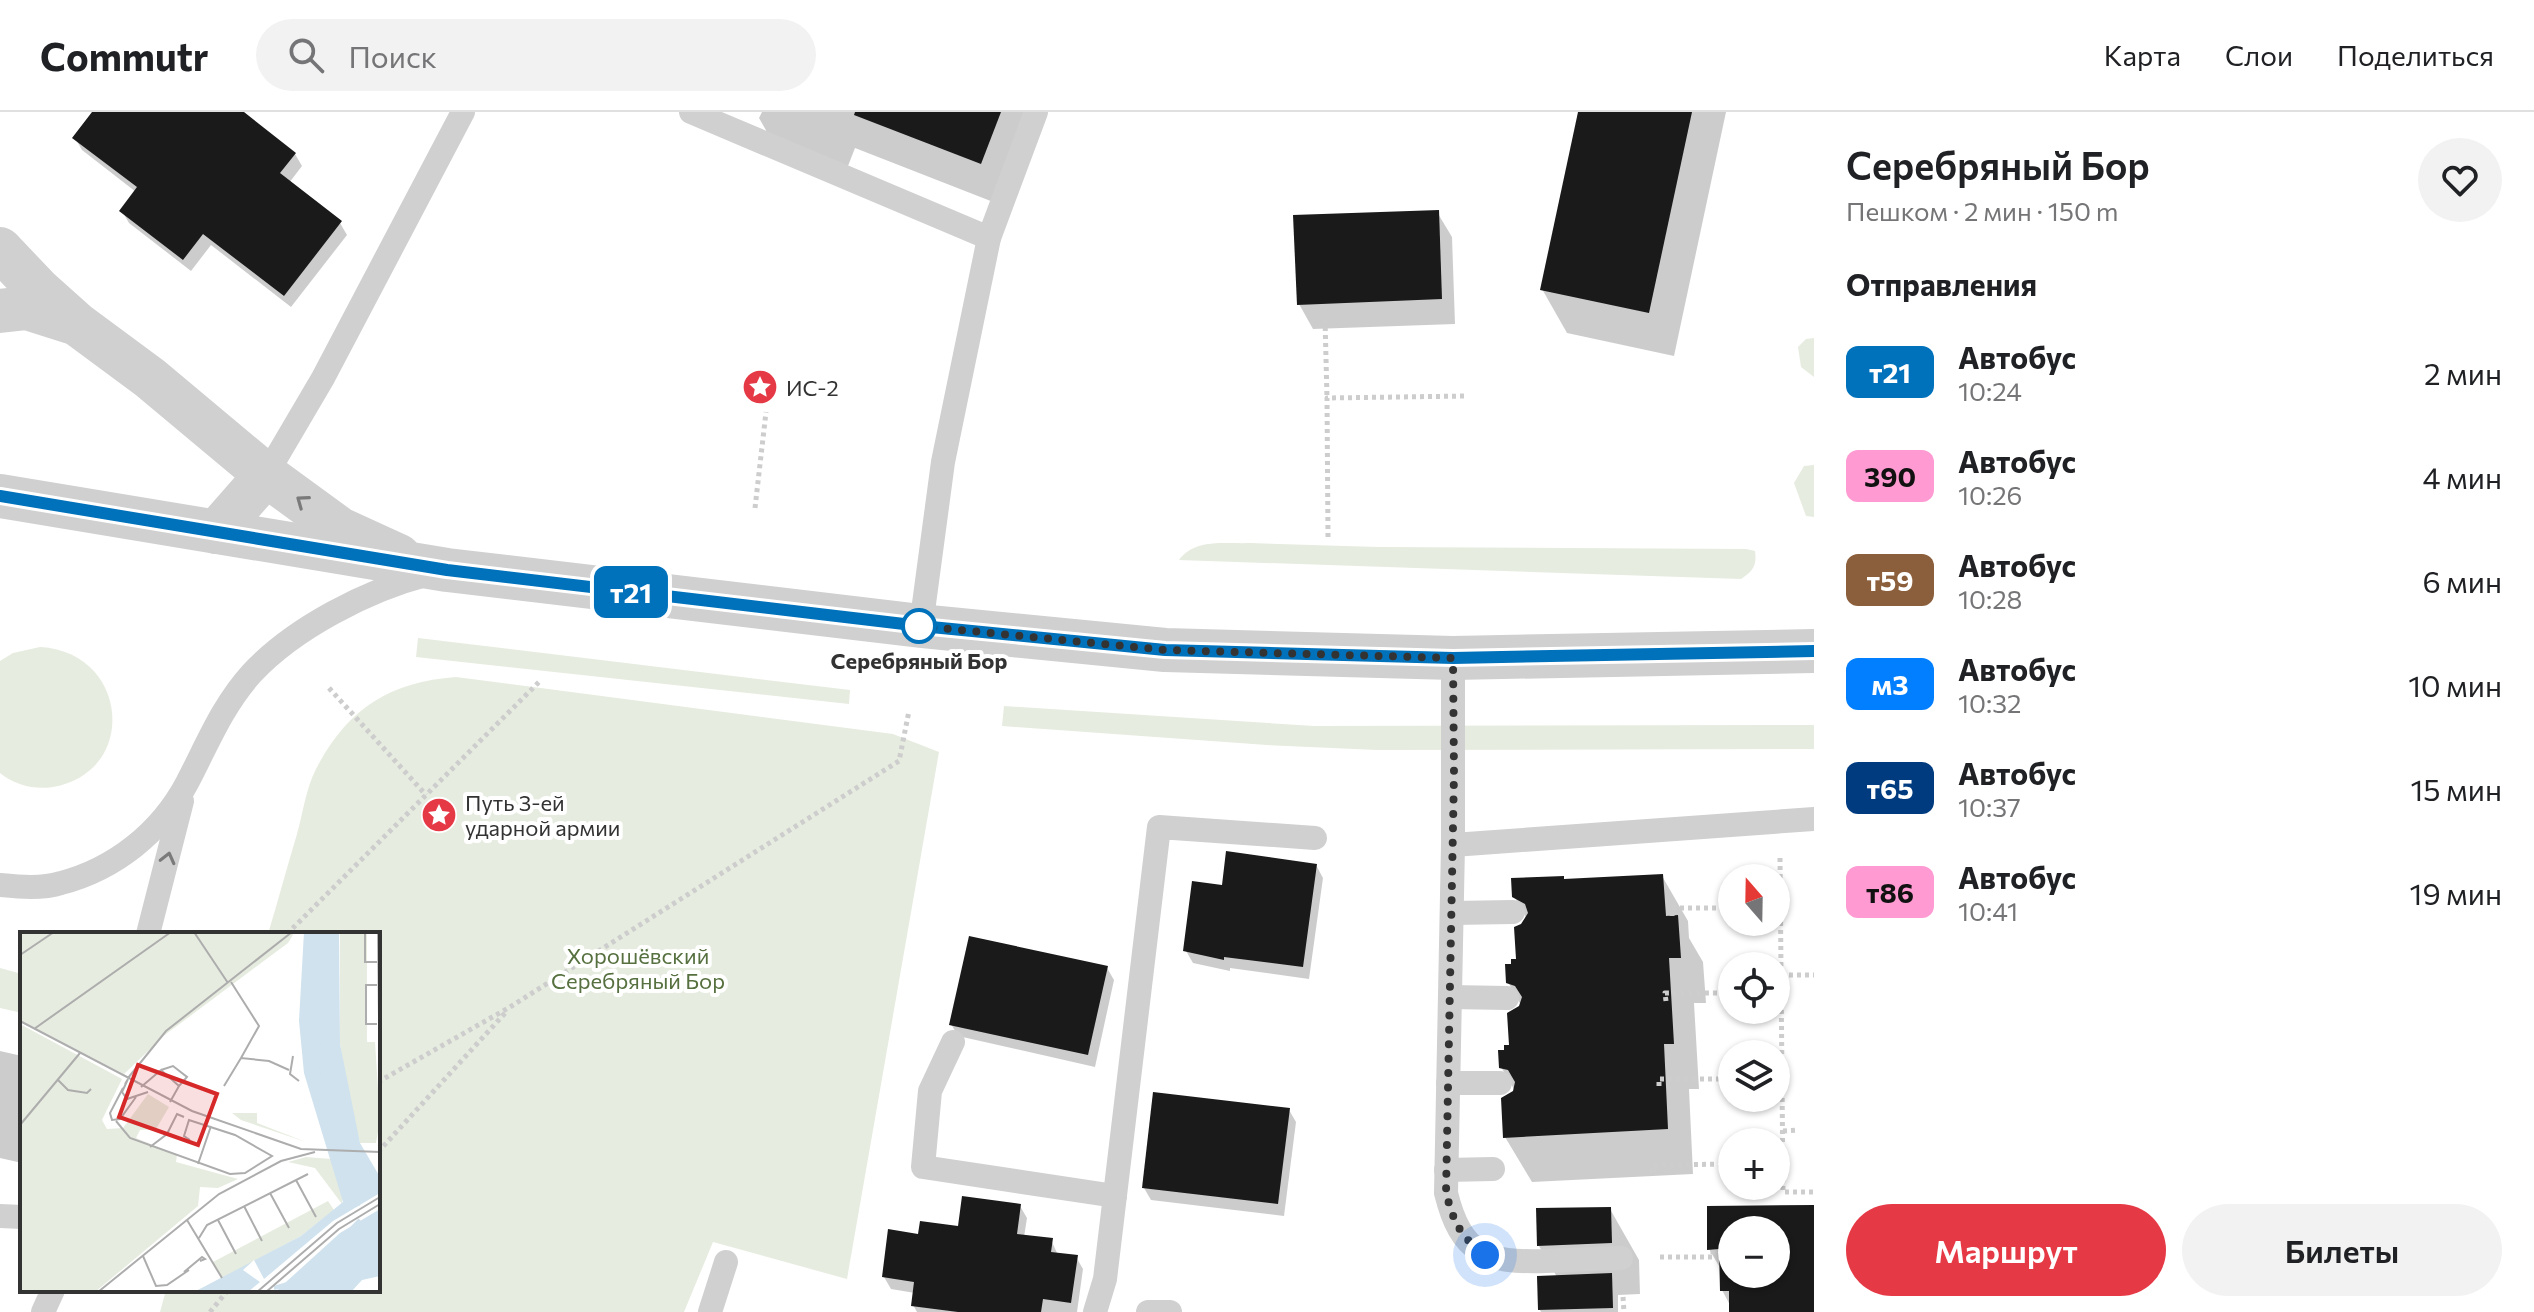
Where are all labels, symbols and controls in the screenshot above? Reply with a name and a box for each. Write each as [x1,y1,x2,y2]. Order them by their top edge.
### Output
search box [256,19,816,91]
text: Commutr [40,32,208,79]
icon: search [284,33,328,77]
text: Поиск [348,37,437,74]
text: Карта [2104,38,2181,72]
text: Слои [2225,38,2293,72]
text: Поделиться [2337,38,2494,72]
button: heart [2418,138,2502,222]
text: Серебряный Бор [1846,141,2150,188]
text: Пешком · 2 мин · 150 m [1846,195,2119,226]
text: Отправления [1846,265,2037,302]
text: Автобус [1958,338,2076,375]
text: 2 мин [2424,354,2502,391]
text: т21 [1869,355,1911,389]
place icon: ИС-2 [741,368,779,406]
place label: ИС-2 [786,374,839,401]
text: 10:24 [1958,375,2022,406]
text: Автобус [1958,442,2076,479]
text: 4 мин [2423,458,2502,495]
text: 390 [1864,459,1916,493]
text: 10:26 [1958,479,2022,510]
one-way arrow [296,496,310,511]
text: Автобус [1958,546,2076,583]
text: 6 мин [2422,562,2502,599]
text: т59 [1866,563,1914,597]
line badge: т21 [585,566,677,618]
text: т21 [610,575,652,609]
text: 10:28 [1958,583,2022,614]
marker: Серебряный Бор [902,609,936,643]
place label: Серебряный Бор [831,647,1007,674]
text: Автобус [1958,650,2076,687]
text: 10 мин [2408,666,2502,703]
text: м3 [1871,667,1909,701]
text: 10:32 [1958,687,2021,718]
text: Автобус [1958,754,2076,791]
text: 15 мин [2411,770,2502,807]
text: т65 [1866,771,1914,805]
place label: Путь 3-ей ударной армии [465,789,620,841]
text: 10:37 [1958,791,2021,822]
place icon: Путь 3-ей ударной армии [420,796,458,834]
one-way arrow [158,852,175,866]
text: Автобус [1958,858,2076,895]
north arrow [1718,864,1790,936]
map controls [1718,864,1790,1288]
text: 19 мин [2410,874,2502,911]
text: т86 [1866,875,1914,909]
text: 10:41 [1958,895,2018,926]
inset map [20,932,380,1292]
park label: Хорошёвский Серебряный Бор [551,942,725,994]
button: locate [1718,952,1790,1024]
button: layers [1718,1040,1790,1112]
button: + [1718,1128,1790,1200]
button: Маршрут [1846,1204,2166,1296]
button: Билеты [2182,1204,2502,1296]
button: − [1718,1216,1790,1288]
your location [1465,1235,1505,1275]

